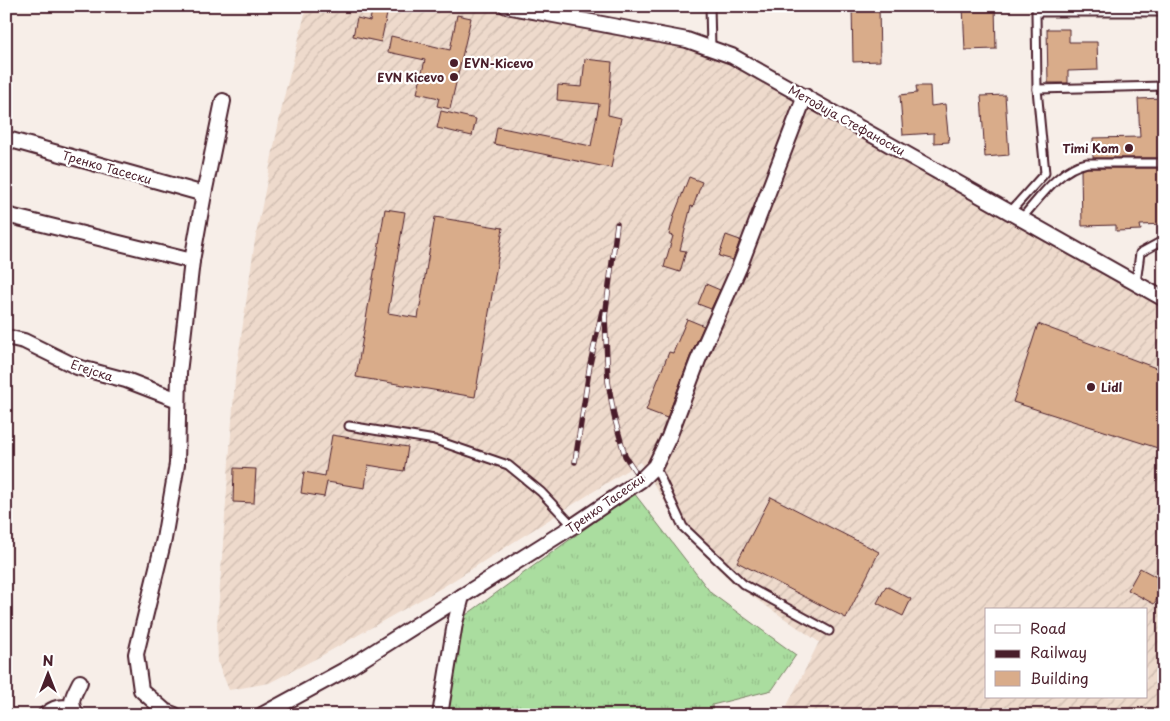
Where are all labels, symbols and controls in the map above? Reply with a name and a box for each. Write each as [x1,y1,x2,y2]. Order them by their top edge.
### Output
place label: EVN-Kicevo [464,54,533,72]
marker: EVN-Kicevo [448,57,460,69]
place label: EVN Kicevo [377,68,444,86]
marker: EVN Kicevo [448,71,460,83]
street label: Методија Стефаноски [785,80,909,160]
place label: Timi Kom [1063,139,1119,157]
marker: Timi Kom [1123,142,1135,154]
street label: Тренко Тасески [60,146,154,188]
street label: Егејска [68,355,116,385]
place label: Lidl [1101,378,1123,396]
marker: Lidl [1085,381,1097,393]
street label: Тренко Тасески [562,469,648,537]
legend [985,608,1148,698]
text: Road [1030,616,1066,639]
text: Railway [1030,640,1087,663]
north arrow [22,648,72,698]
text: N [42,650,54,671]
text: Building [1030,666,1089,689]

